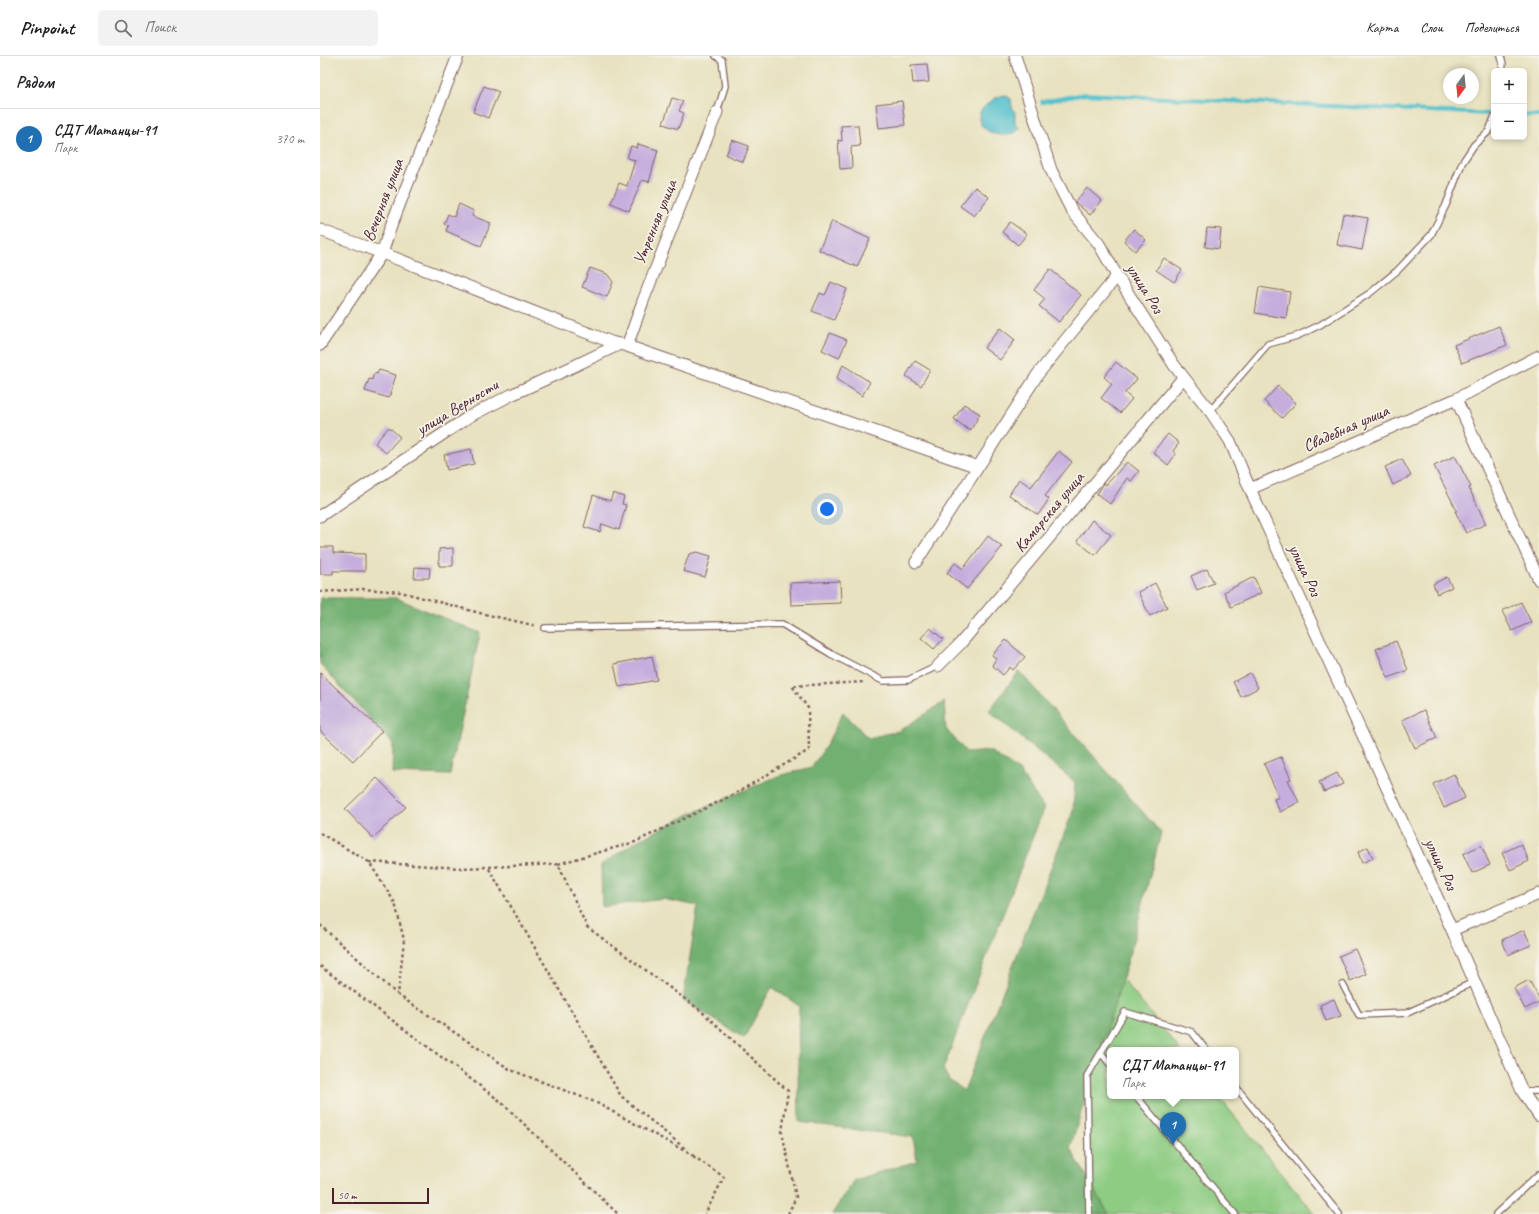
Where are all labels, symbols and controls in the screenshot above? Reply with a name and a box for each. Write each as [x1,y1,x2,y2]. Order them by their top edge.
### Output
search box [98,10,378,46]
text: Pinpoint [20,16,74,40]
icon: search [112,17,134,39]
text: Поиск [144,18,176,37]
text: Карта [1366,19,1398,36]
text: Слои [1420,19,1443,36]
text: Поделиться [1465,19,1519,36]
north arrow [1443,68,1479,104]
map controls [1491,68,1527,140]
button: + [1491,68,1527,104]
text: Рядом [16,72,54,93]
button: − [1491,104,1527,140]
text: СДТ Матанцы-91 [54,121,156,140]
text: 1 [26,131,32,147]
text: 370 m [276,131,304,147]
text: Парк [54,140,77,156]
street label: Вечерняя улица [358,154,409,244]
street label: Утренняя улица [628,175,682,268]
street label: улица Роз [1121,258,1169,318]
street label: улица Верности [411,373,504,440]
street label: Свадебная улица [1300,399,1394,456]
street label: Камарская улица [1009,466,1090,556]
your location [817,499,837,519]
street label: улица Роз [1283,540,1327,600]
street label: улица Роз [1419,834,1463,894]
popup [1107,1047,1239,1099]
text: СДТ Матанцы-91 [1122,1056,1224,1075]
text: Парк [1122,1075,1145,1091]
pin: 1 [1160,1112,1186,1145]
scale bar [332,1186,429,1205]
text: 50 m [338,1188,357,1202]

